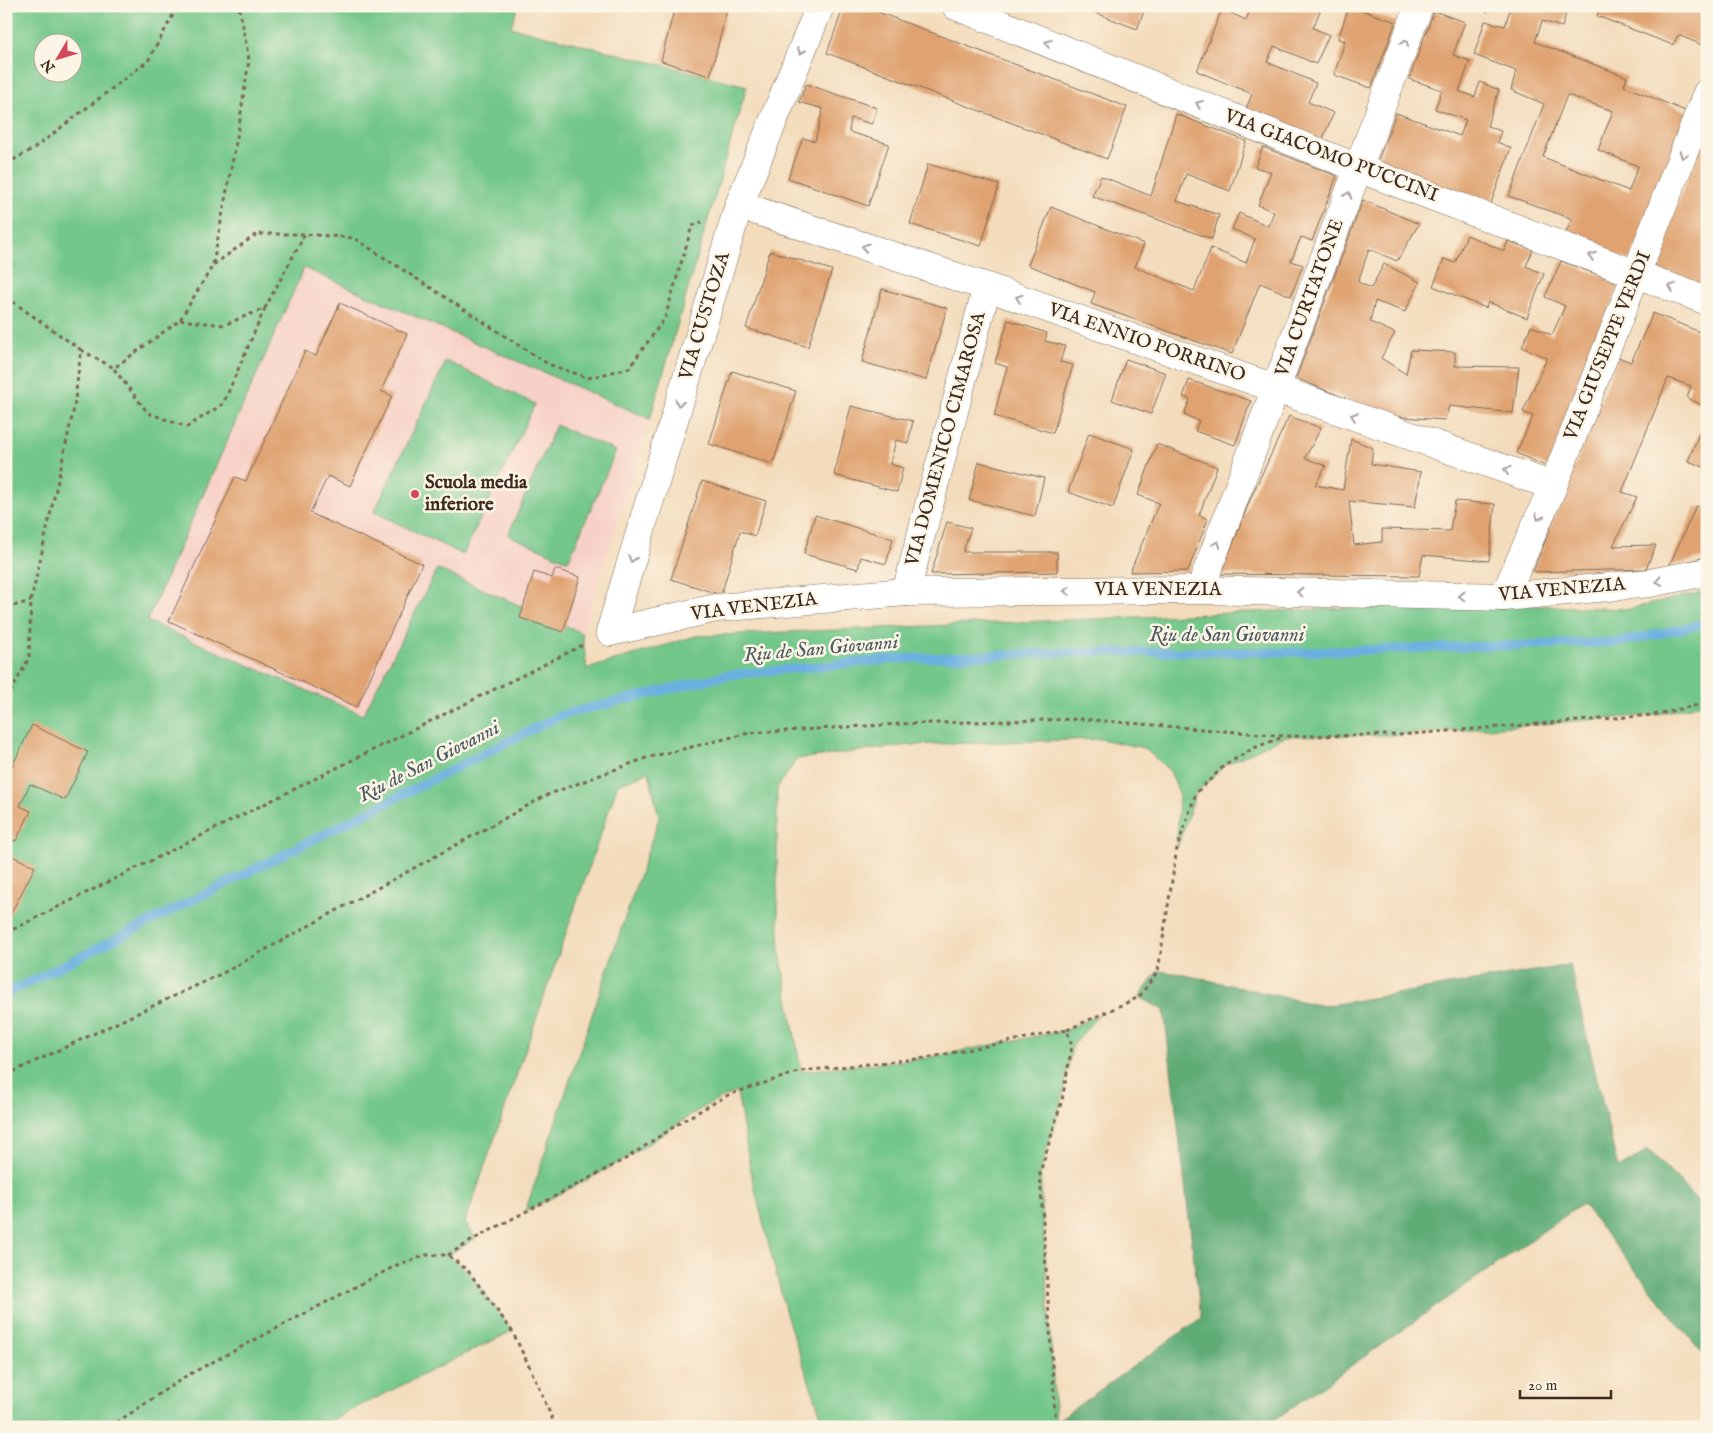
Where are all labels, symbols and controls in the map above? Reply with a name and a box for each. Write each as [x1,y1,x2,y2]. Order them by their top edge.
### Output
north arrow [32,32,82,82]
one-way arrow [1045,39,1053,49]
one-way arrow [1399,39,1409,48]
one-way arrow [797,47,807,55]
text: N [38,55,60,76]
one-way arrow [1195,100,1204,110]
street label: VIA GIACOMO PUCCINI [1220,104,1441,208]
one-way arrow [1679,150,1689,159]
one-way arrow [1342,192,1352,200]
street label: VIA CURTATONE [1270,216,1350,381]
one-way arrow [861,243,869,253]
street label: VIA CUSTOZA [674,248,736,384]
street label: VIA GIUSEPPE VERDI [1559,248,1657,445]
one-way arrow [1588,252,1597,262]
one-way arrow [1668,283,1677,294]
one-way arrow [1015,294,1024,304]
street label: VIA ENNIO PORRINO [1044,298,1249,388]
street label: VIA DOMENICO CIMAROSA [900,308,992,570]
one-way arrow [675,398,685,407]
one-way arrow [1350,412,1358,422]
one-way arrow [1503,465,1512,475]
place label: Scuola media inferiore [425,471,528,517]
marker: Scuola media inferiore [409,488,421,500]
one-way arrow [1535,512,1546,521]
one-way arrow [1211,540,1221,549]
one-way arrow [628,554,638,562]
street label: VIA VENEZIA [1497,572,1628,608]
one-way arrow [1654,575,1663,586]
street label: VIA VENEZIA [1093,578,1223,602]
one-way arrow [1063,585,1071,596]
street label: VIA VENEZIA [688,587,820,627]
one-way arrow [1296,587,1304,597]
one-way arrow [1458,591,1466,601]
water label: Riu de San Giovanni [1150,623,1306,648]
water label: Riu de San Giovanni [743,630,901,668]
water label: Riu de San Giovanni [354,715,505,808]
scale bar [1520,1368,1612,1400]
text: 20 m [1528,1376,1558,1395]

